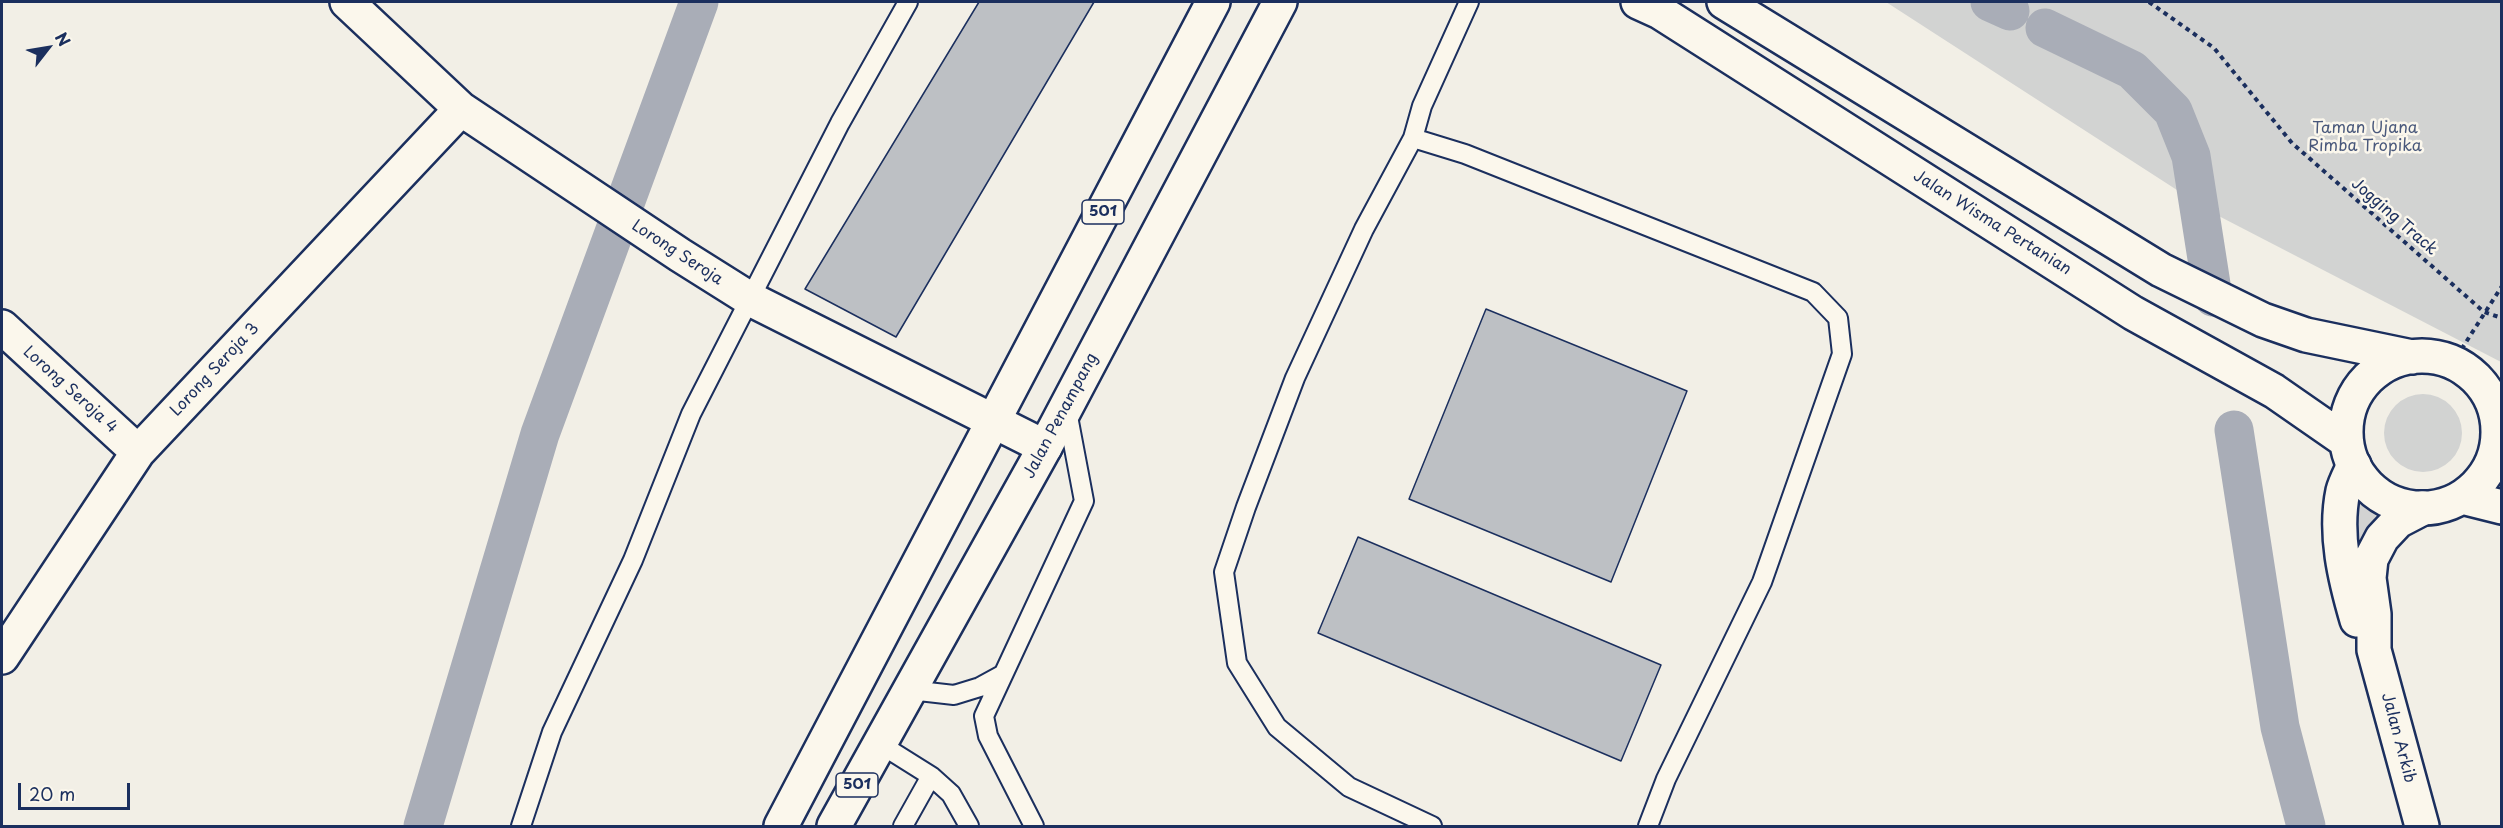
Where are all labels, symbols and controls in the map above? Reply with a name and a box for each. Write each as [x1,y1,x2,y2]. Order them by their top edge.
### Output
north arrow [18,18,78,78]
text: N [50,27,77,50]
park label: Taman Ujana Rimba Tropika [2308,119,2422,157]
street label: Jalan Wisma Pertanian [1909,166,2075,280]
street label: Jogging Track [2347,174,2441,260]
road number: 501 [1082,200,1124,224]
street label: Lorong Seroja [628,216,726,290]
street label: Lorong Seroja 3 [167,319,263,421]
street label: Lorong Seroja 4 [19,343,121,437]
street label: Jalan Penampang [1020,350,1102,482]
street label: Jalan Arkib [2377,691,2419,785]
scale bar [21,771,134,809]
road number: 501 [836,773,878,797]
text: 20 m [29,780,75,807]

